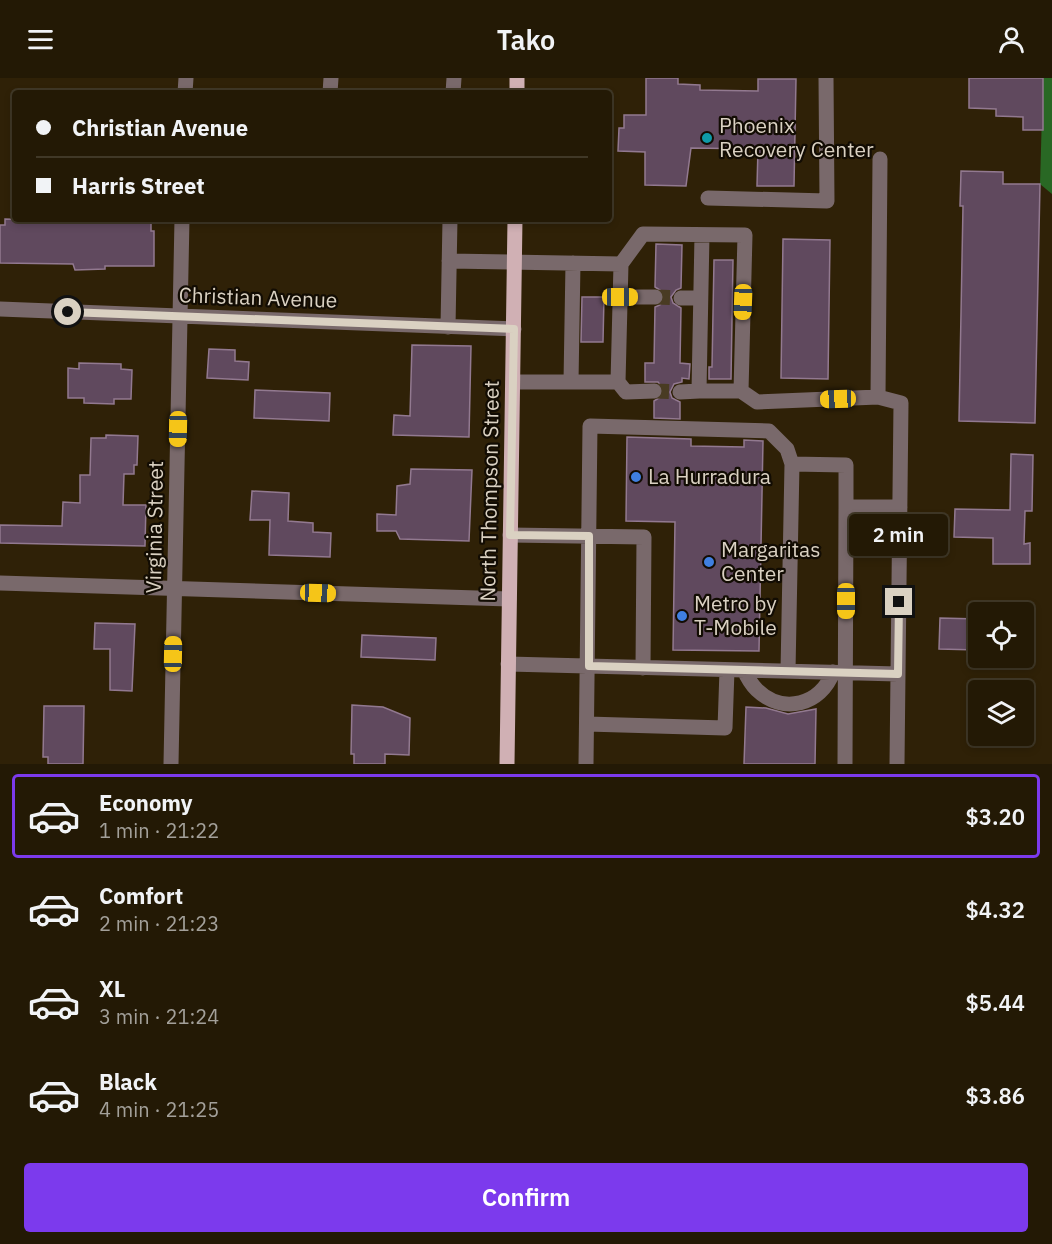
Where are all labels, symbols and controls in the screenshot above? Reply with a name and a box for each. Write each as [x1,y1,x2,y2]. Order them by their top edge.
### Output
text: Tako [497,22,555,57]
icon: menu [24,23,57,56]
icon: person [995,23,1028,56]
place label: Phoenix Recovery Center [719,111,874,163]
text: Christian Avenue [72,113,248,142]
marker: Phoenix Recovery Center [700,131,714,145]
text: Harris Street [72,171,205,200]
street label: Christian Avenue [178,280,338,314]
car [733,284,753,320]
car [602,288,638,306]
route start [54,298,81,325]
street label: North Thompson Street [473,380,505,602]
car [820,389,856,409]
car [169,411,187,447]
street label: Virginia Street [139,460,169,593]
place label: La Hurradura [648,462,771,490]
marker: La Hurradura [629,470,643,484]
callout: 2 min [850,515,948,557]
text: 2 min [873,521,924,548]
place label: Margaritas Center [721,535,821,587]
marker: Margaritas Center [702,555,716,569]
car [300,583,336,603]
car [837,583,855,619]
route end [885,588,912,615]
place label: Metro by T-Mobile [694,589,777,641]
map controls [968,602,1034,746]
button: locate [968,602,1034,668]
marker: Metro by T-Mobile [675,609,689,623]
car [164,636,182,672]
button: layers [968,680,1034,746]
text: Economy [99,788,193,817]
icon: car [27,789,81,843]
text: $3.20 [966,802,1025,831]
text: 1 min · 21:22 [99,817,219,844]
text: Comfort [99,881,183,910]
icon: car [27,882,81,936]
text: $4.32 [966,895,1025,924]
text: 2 min · 21:23 [99,910,219,937]
text: XL [99,974,125,1003]
icon: car [27,975,81,1029]
text: $5.44 [966,988,1025,1017]
text: 3 min · 21:24 [99,1003,219,1030]
text: Black [99,1067,157,1096]
icon: car [27,1068,81,1122]
text: $3.86 [966,1081,1025,1110]
text: 4 min · 21:25 [99,1096,219,1123]
button: Confirm [24,1163,1028,1232]

